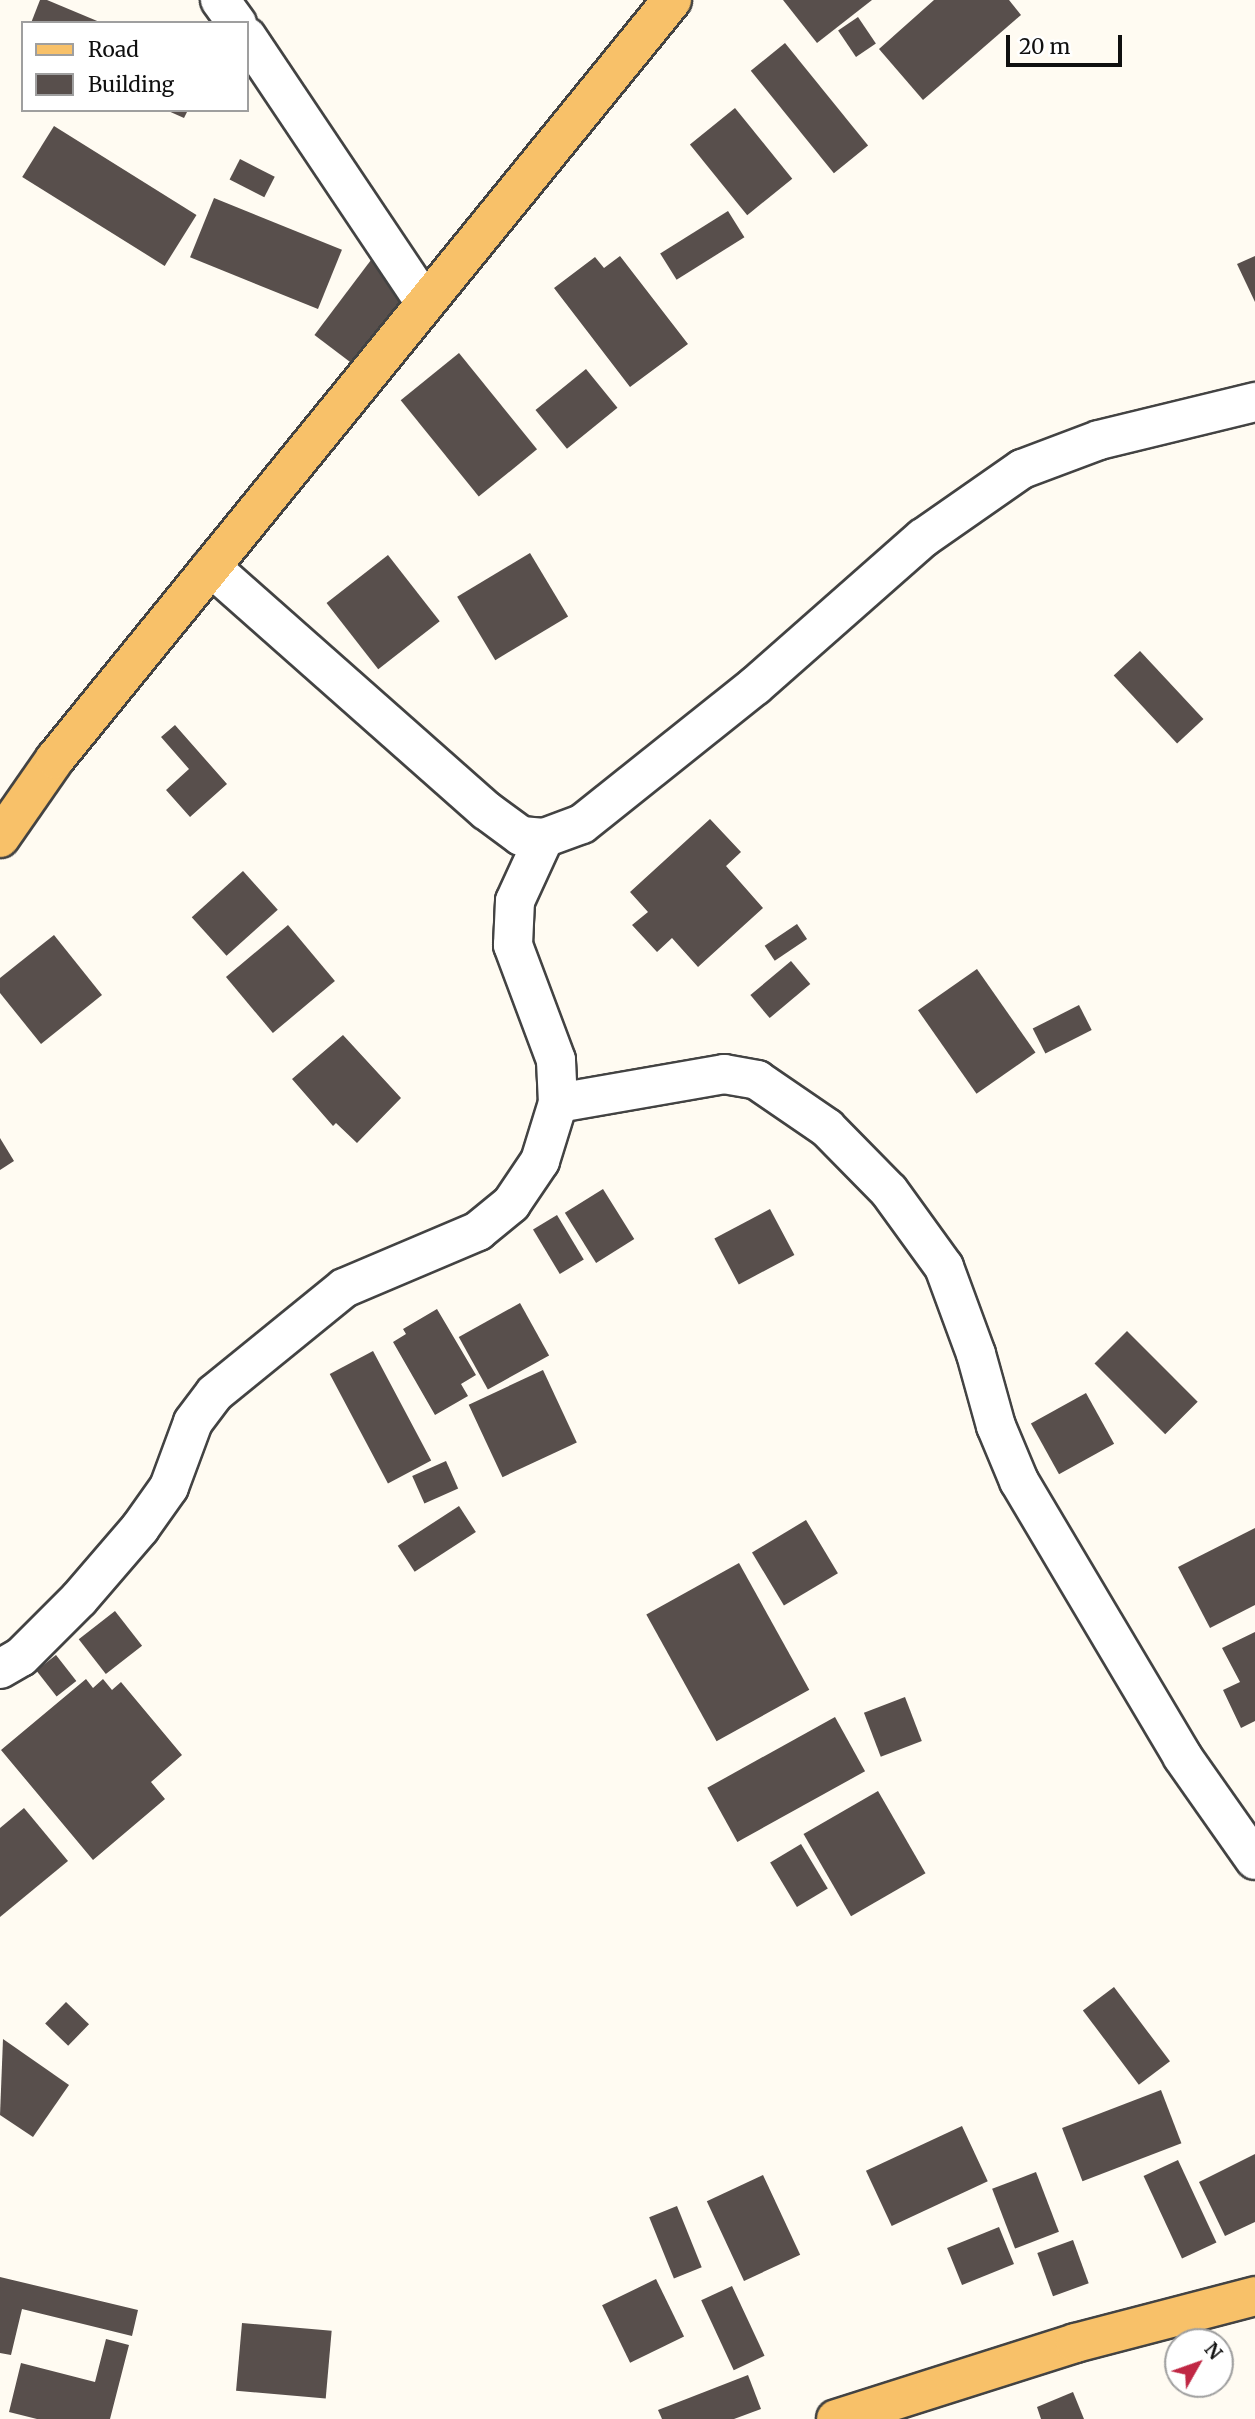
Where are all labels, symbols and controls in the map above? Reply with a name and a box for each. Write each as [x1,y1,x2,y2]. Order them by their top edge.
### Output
legend [21,21,248,112]
scale bar [1010,21,1126,65]
text: 20 m [1019,33,1070,60]
text: Road [88,36,139,63]
text: Building [88,71,174,98]
north arrow [1164,2328,1234,2398]
text: N [1200,2337,1228,2364]

